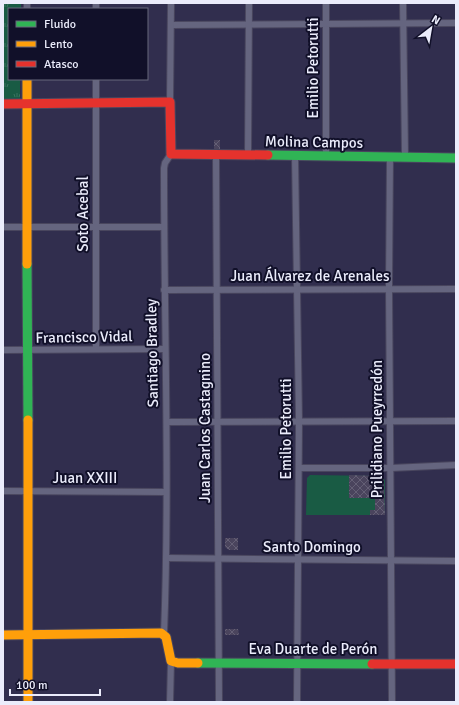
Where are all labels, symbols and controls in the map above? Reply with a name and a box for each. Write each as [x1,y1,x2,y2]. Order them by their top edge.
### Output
legend [8,8,148,80]
north arrow [411,8,451,48]
text: N [429,12,443,27]
text: Fluido [44,17,76,32]
street label: Emilio Petorutti [304,18,322,118]
text: Lento [44,37,73,52]
text: Atasco [44,57,79,72]
street label: Molina Campos [265,132,364,152]
street label: Soto Acebal [74,176,92,252]
street label: Juan Álvarez de Arenales [230,266,390,285]
street label: Santiago Bradley [142,299,162,407]
street label: Francisco Vidal [35,327,133,347]
street label: Juan Carlos Castagnino [196,353,214,503]
street label: Prilidiano Pueyrredón [368,360,386,498]
street label: Emilio Petorutti [277,379,295,479]
street label: Juan XXIII [53,469,117,487]
street label: Santo Domingo [263,538,361,556]
street label: Eva Duarte de Perón [249,640,377,658]
scale bar [10,671,100,697]
text: 100 m [16,678,48,693]

